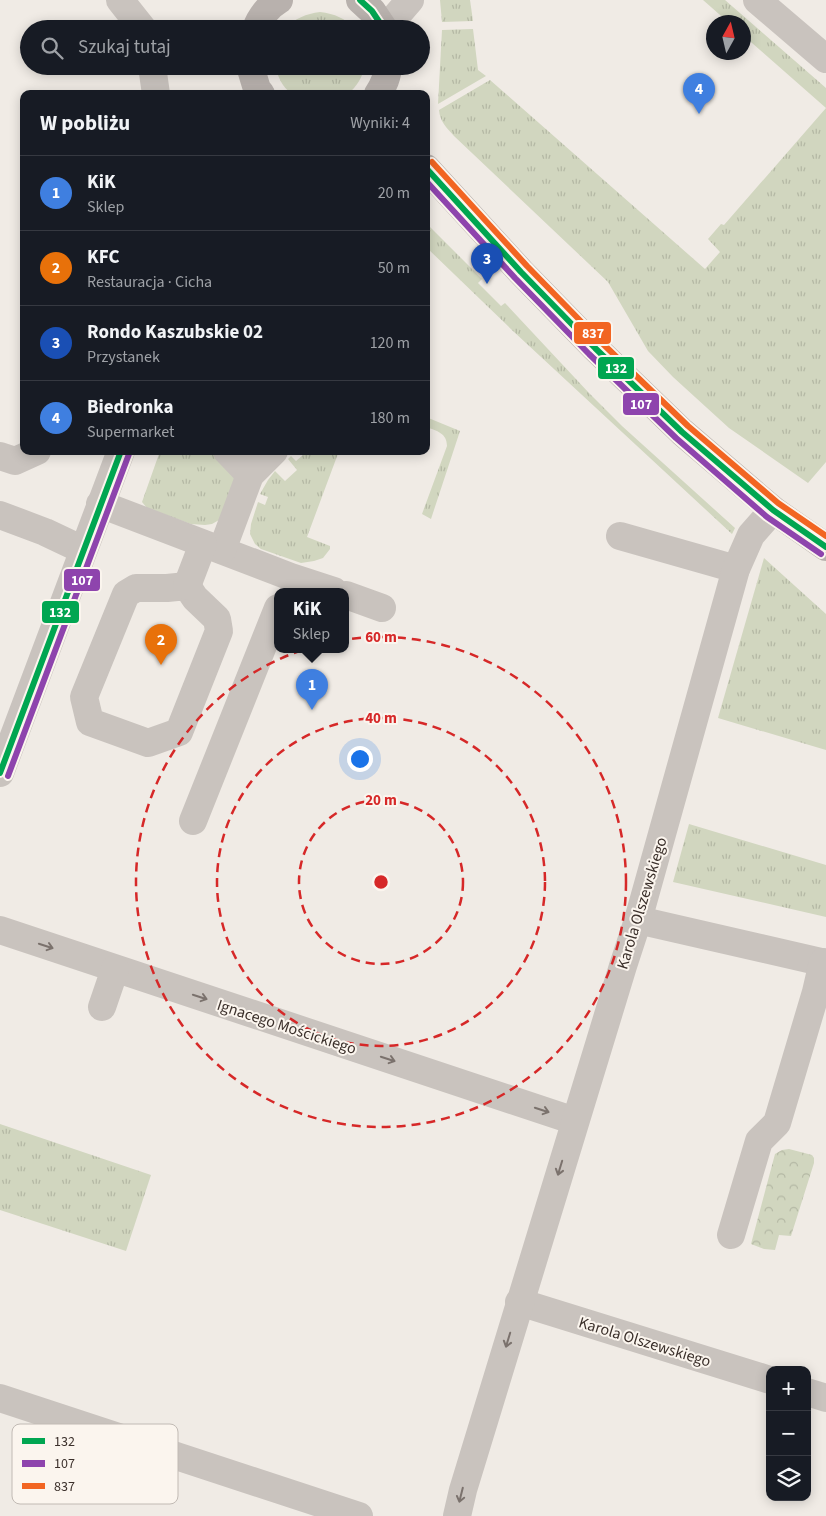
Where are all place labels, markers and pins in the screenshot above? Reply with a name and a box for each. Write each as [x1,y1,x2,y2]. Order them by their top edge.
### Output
pin: 4 [683,73,715,114]
pin: 3 [471,243,503,284]
pin: 2 [145,624,177,665]
pin: 1 [296,669,328,710]
centre of rings [372,873,390,891]

